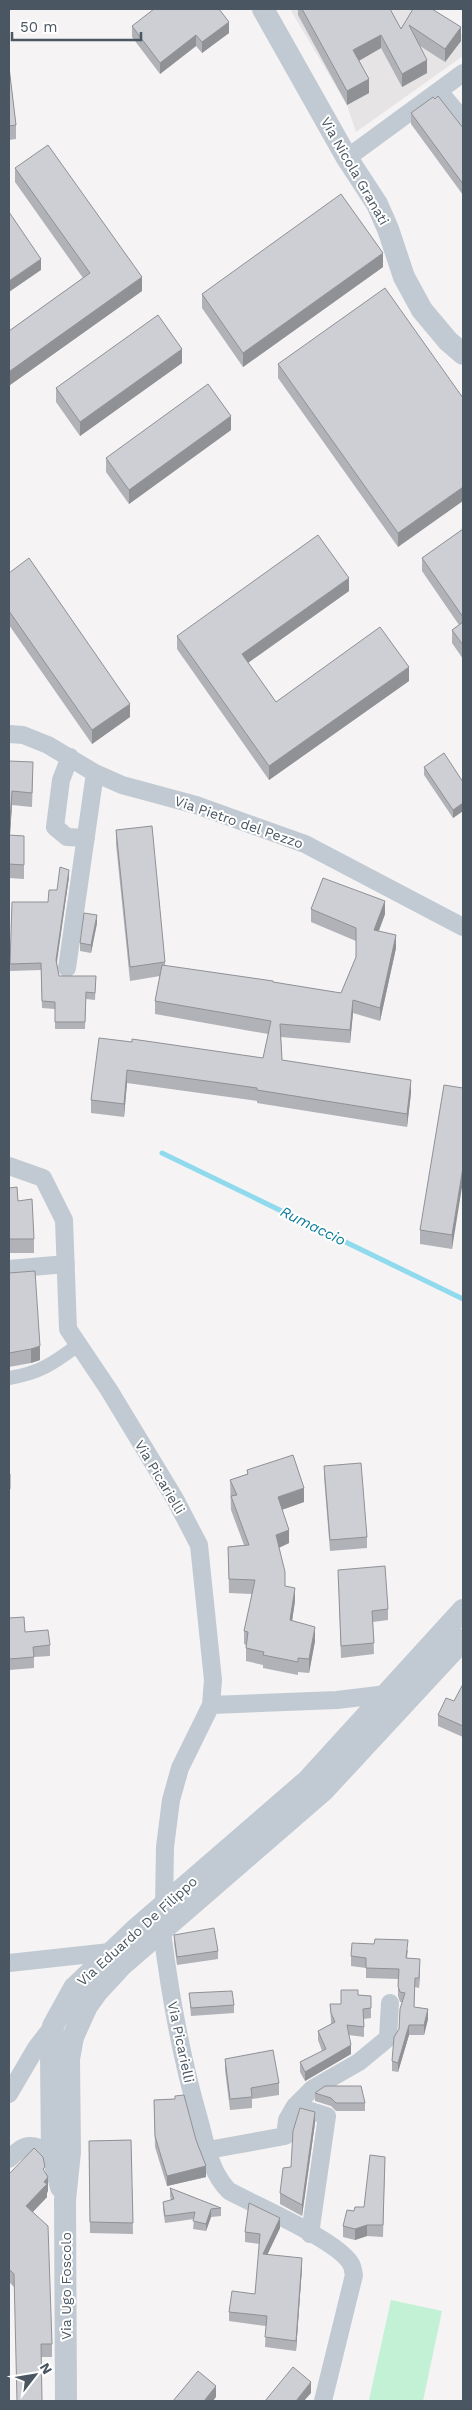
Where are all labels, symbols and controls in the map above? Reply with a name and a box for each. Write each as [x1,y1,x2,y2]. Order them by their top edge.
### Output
scale bar [12,10,141,42]
text: 50 m [20,18,57,36]
street label: Via Nicola Granati [318,114,392,228]
street label: Via Pietro del Pezzo [173,792,305,852]
water label: Rumaccio [277,1202,349,1250]
street label: Via Picarielli [132,1437,188,1517]
street label: Via Eduardo De Filippo [74,1873,200,1989]
street label: Via Picarielli [165,2000,197,2084]
street label: Via Ugo Foscolo [58,2232,74,2340]
north arrow [10,2350,60,2400]
text: N [37,2360,56,2377]

